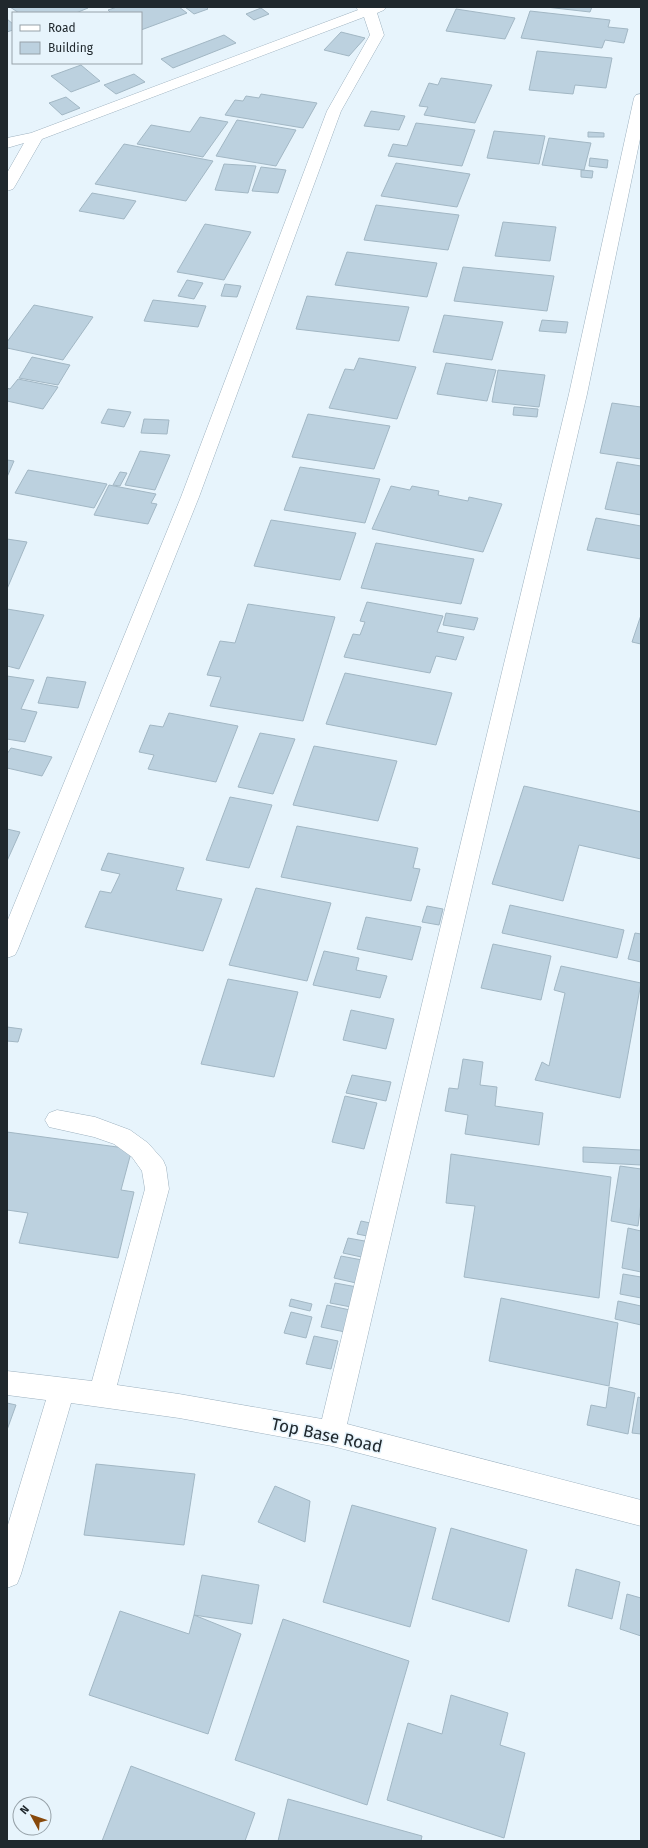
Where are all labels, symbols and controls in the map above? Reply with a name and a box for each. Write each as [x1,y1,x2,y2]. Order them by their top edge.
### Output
legend [12,12,142,64]
text: Road [48,21,76,35]
text: Building [48,41,94,55]
street label: Top Base Road [270,1414,384,1457]
north arrow [12,1796,52,1836]
text: N [17,1803,32,1817]

